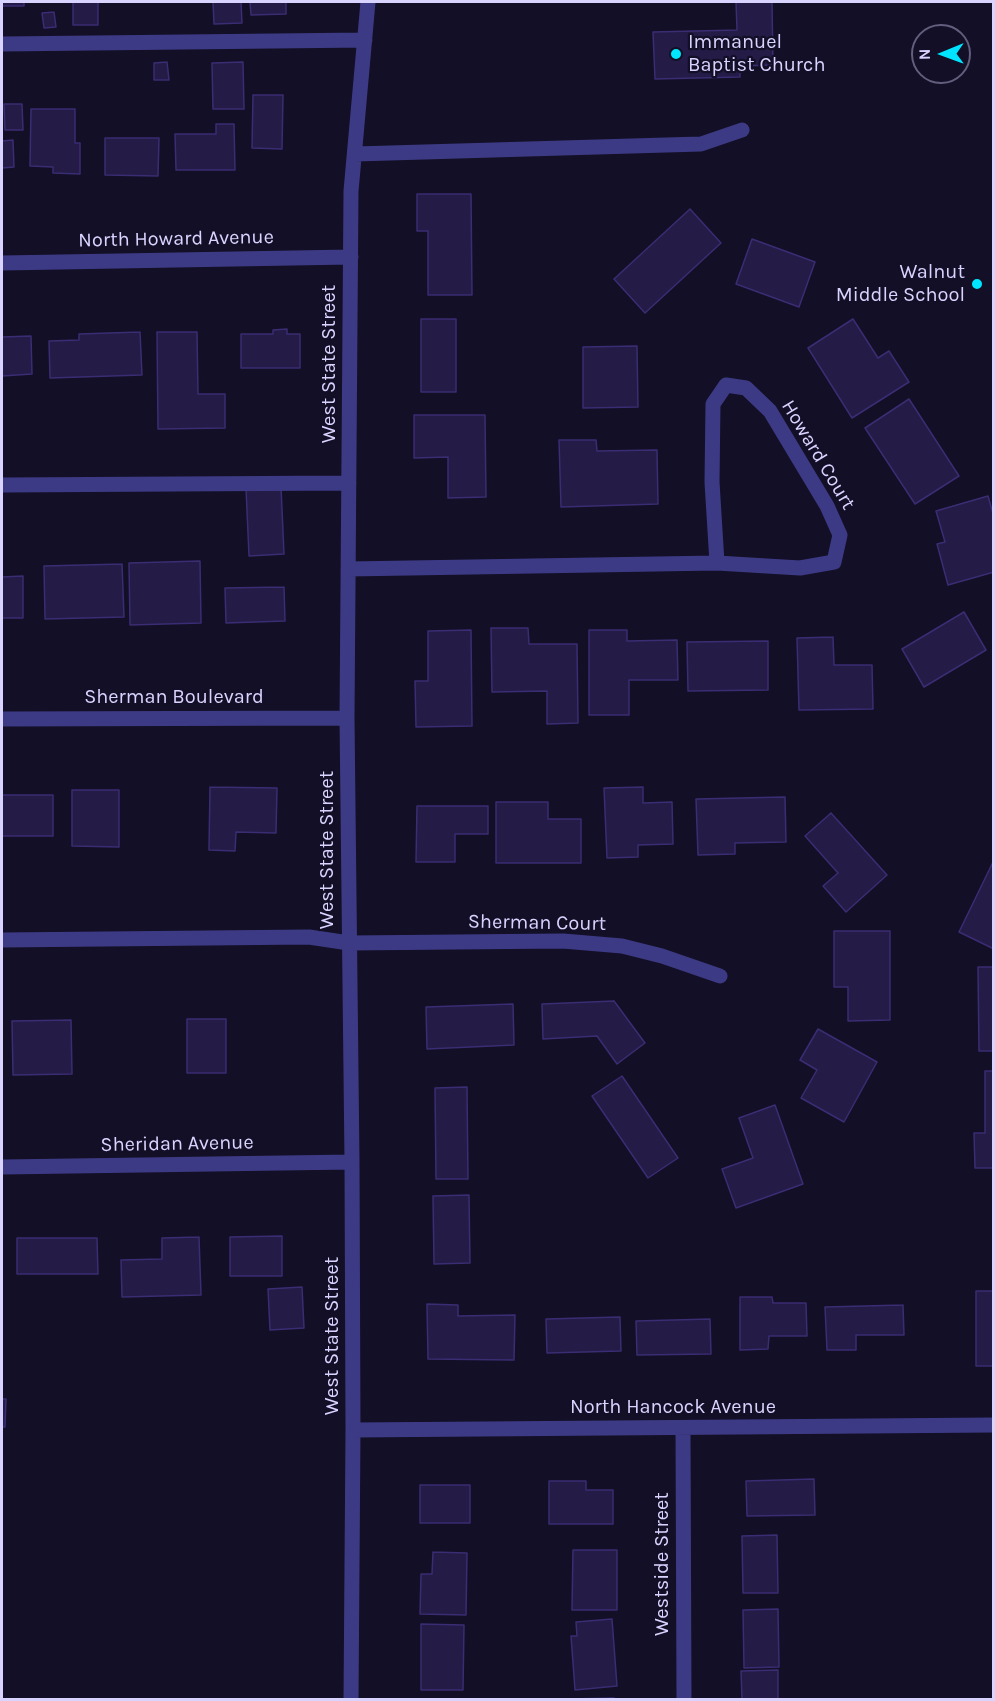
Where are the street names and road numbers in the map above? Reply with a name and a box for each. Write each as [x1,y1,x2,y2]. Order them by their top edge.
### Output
street label: North Howard Avenue [78,225,274,253]
street label: West State Street [317,285,341,443]
street label: Howard Court [776,396,860,514]
street label: Sherman Boulevard [84,685,264,709]
street label: West State Street [315,771,339,929]
street label: Sherman Court [468,910,606,936]
street label: Sheridan Avenue [100,1131,254,1157]
street label: West State Street [320,1257,344,1415]
street label: North Hancock Avenue [570,1395,776,1419]
street label: Westside Street [650,1492,674,1636]

